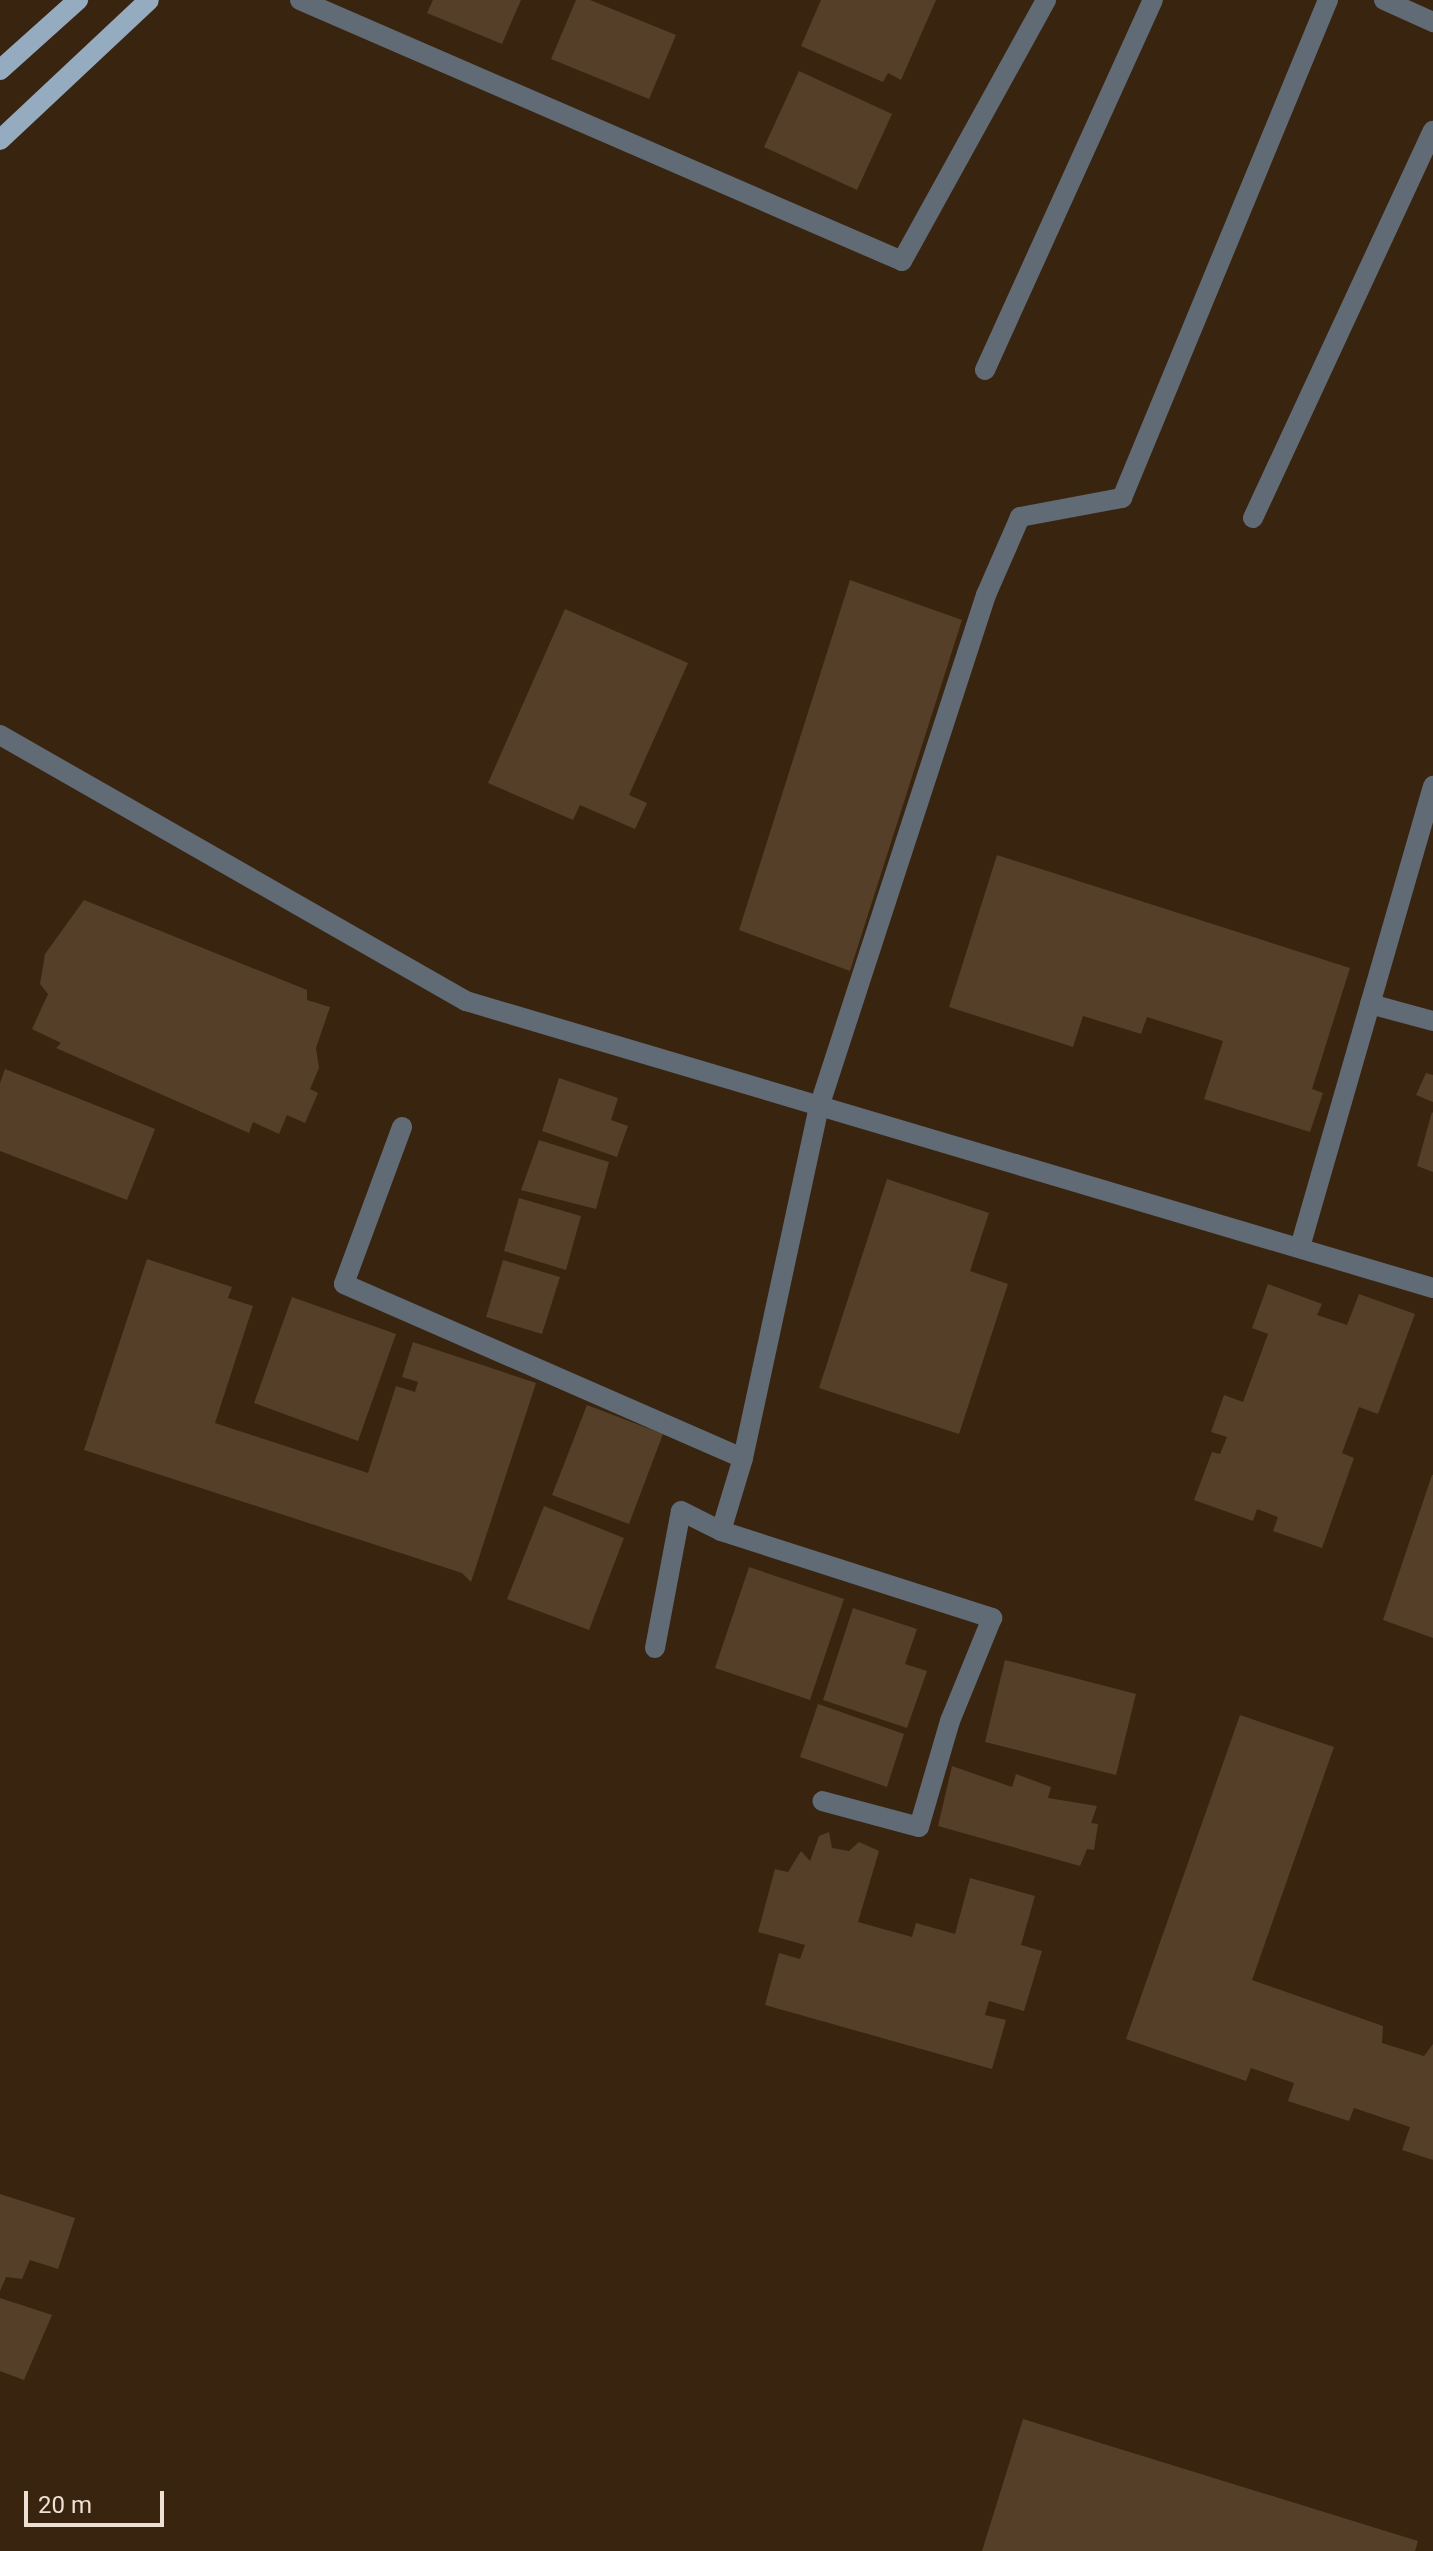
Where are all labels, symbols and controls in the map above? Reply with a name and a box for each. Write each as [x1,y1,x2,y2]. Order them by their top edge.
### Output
scale bar [28,2475,168,2525]
text: 20 m [38,2491,92,2519]

